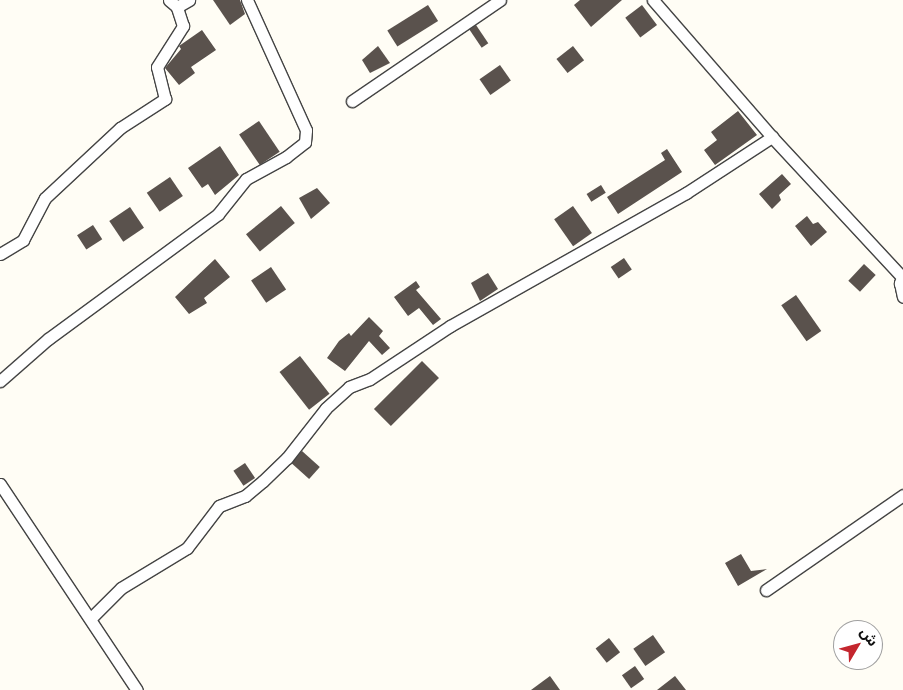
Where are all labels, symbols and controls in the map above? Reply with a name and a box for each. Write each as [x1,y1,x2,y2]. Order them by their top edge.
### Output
north arrow [833,620,883,670]
text: ش [857,624,881,649]

